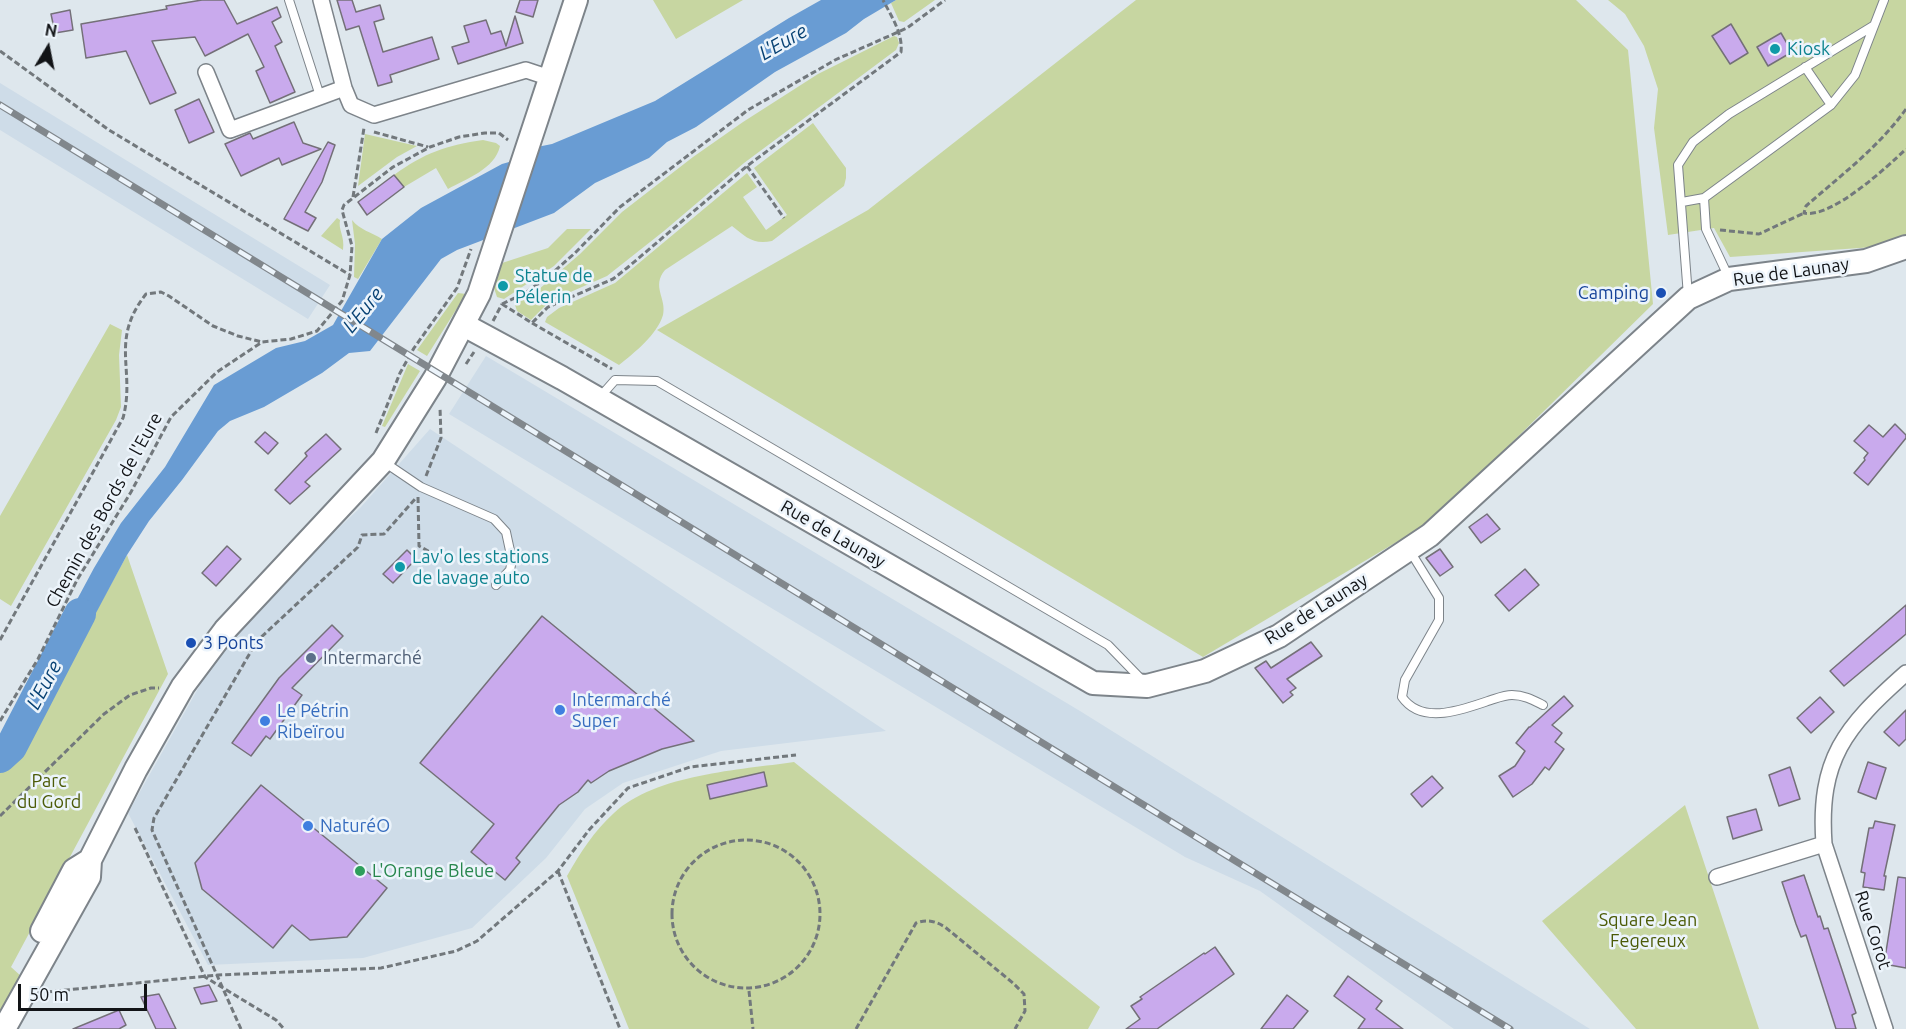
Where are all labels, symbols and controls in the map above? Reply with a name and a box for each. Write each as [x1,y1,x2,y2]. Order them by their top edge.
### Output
north arrow [18,18,78,78]
water label: L'Eure [755,19,811,65]
text: N [44,20,59,40]
place label: Kiosk [1787,38,1830,60]
marker: Kiosk [1768,42,1782,56]
street label: Rue de Launay [1732,253,1850,291]
place label: Statue de Pélerin [515,265,593,308]
marker: Statue de Pélerin [496,279,510,293]
water label: L'Eure [337,282,389,338]
place label: Camping [1578,282,1649,304]
marker: Camping [1654,286,1668,300]
street label: Chemin des Bords de l'Eure [41,409,167,611]
street label: Rue de Launay [777,495,889,573]
place label: Lav'o les stations de lavage auto [412,546,549,588]
marker: Lav'o les stations de lavage auto [393,560,407,574]
street label: Rue de Launay [1261,569,1371,649]
place label: 3 Ponts [203,632,264,654]
marker: 3 Ponts [184,636,198,650]
place label: Intermarché [323,647,422,669]
marker: Intermarché [304,651,318,665]
water label: L'Eure [21,657,67,713]
place label: Intermarché Super [572,689,671,732]
place label: Le Pétrin Ribeïrou [277,700,349,742]
marker: Intermarché Super [553,703,567,717]
marker: Le Pétrin Ribeïrou [258,714,272,728]
park label: Parc du Gord [17,770,81,812]
place label: NaturéO [320,815,390,837]
marker: NaturéO [301,819,315,833]
place label: L'Orange Bleue [372,860,494,882]
marker: L'Orange Bleue [353,864,367,878]
street label: Rue Corot [1850,888,1896,972]
park label: Square Jean Fegereux [1599,909,1697,952]
scale bar [21,972,150,1010]
text: 50 m [29,984,69,1004]

